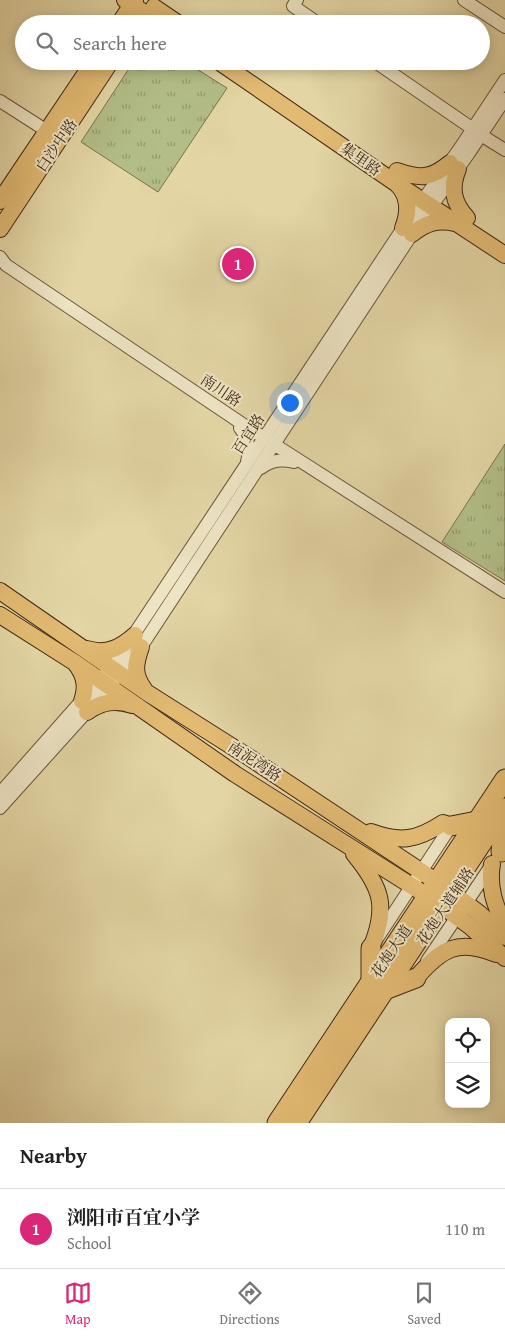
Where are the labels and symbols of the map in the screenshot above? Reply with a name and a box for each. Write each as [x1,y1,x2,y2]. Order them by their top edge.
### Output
street label: 白沙中路 [31,114,81,176]
street label: 集里路 [337,137,385,181]
pin: 1 [222,245,254,283]
street label: 南川路 [196,369,246,411]
your location [277,390,303,416]
street label: 百宜路 [227,409,269,459]
street label: 南泥湾路 [224,736,286,786]
street label: 花炮大道辅路 [411,863,479,949]
street label: 花炮大道 [366,920,416,982]

